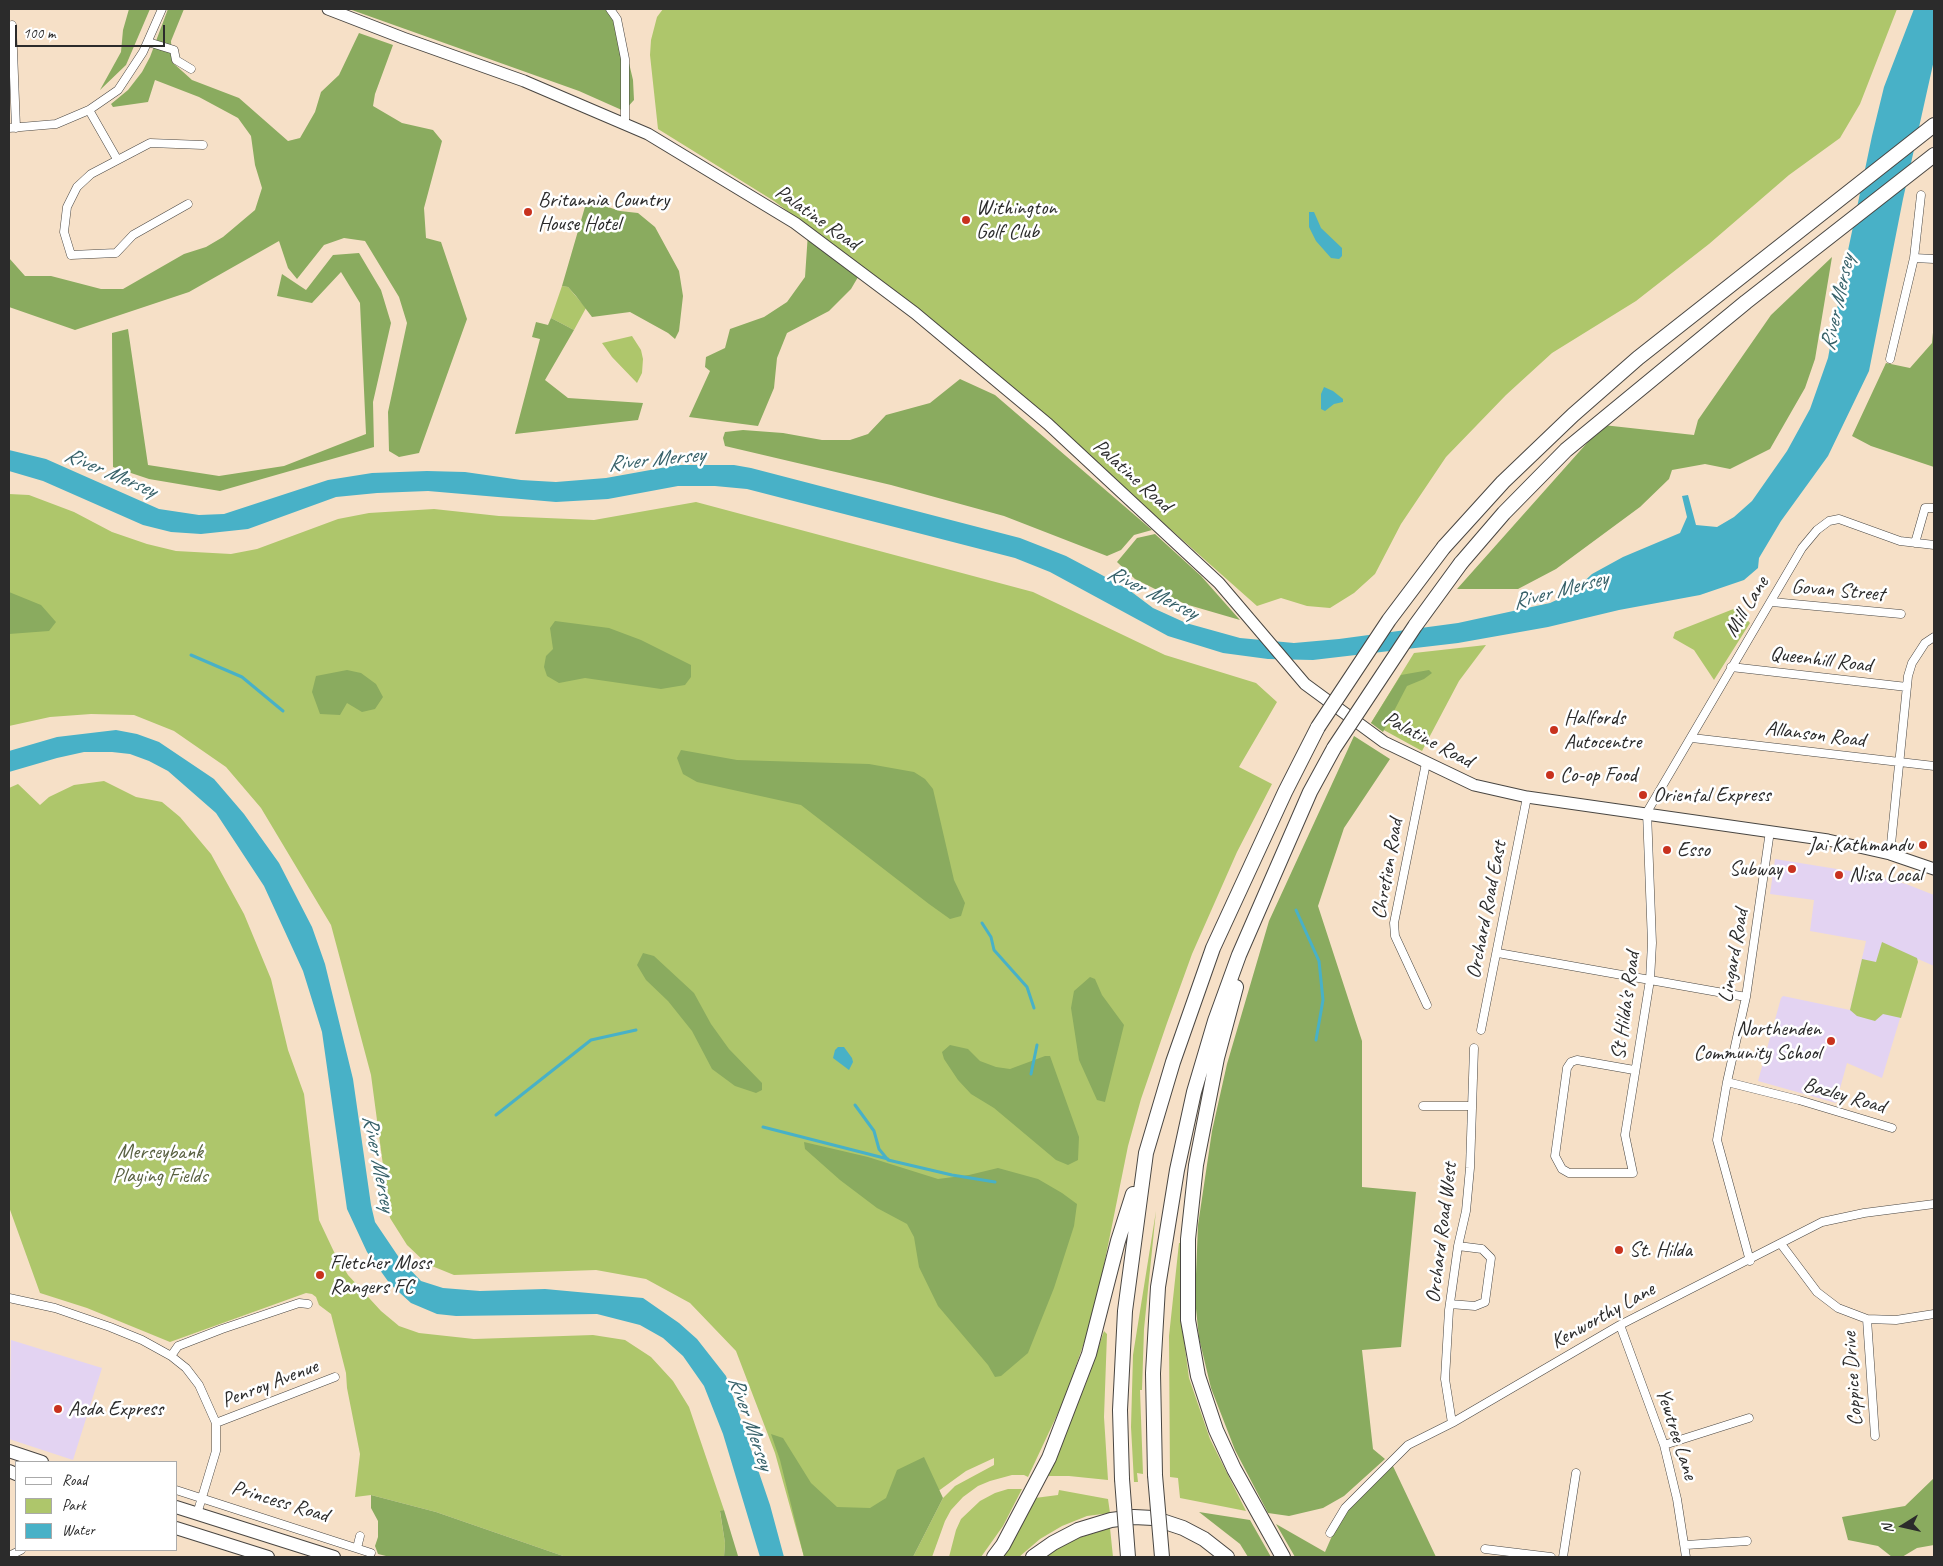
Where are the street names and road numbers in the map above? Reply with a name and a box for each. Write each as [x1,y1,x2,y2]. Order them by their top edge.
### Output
street label: Palatine Road [770,180,864,256]
street label: Palatine Road [1087,434,1177,518]
street label: Mill Lane [1719,572,1775,642]
street label: Govan Street [1790,574,1886,608]
street label: Queenhill Road [1769,641,1873,679]
street label: Palatine Road [1379,706,1477,774]
street label: Allanson Road [1764,716,1866,754]
street label: Chretien Road [1367,817,1409,921]
street label: Orchard Road East [1461,839,1513,981]
street label: Lingard Road [1713,907,1755,1005]
street label: St Hilda's Road [1606,950,1646,1062]
street label: Bazley Road [1800,1072,1888,1120]
street label: Orchard Road West [1421,1161,1463,1305]
street label: Kenworthy Lane [1547,1277,1659,1355]
street label: Coppice Drive [1837,1331,1869,1427]
street label: Penroy Avenue [218,1354,322,1414]
street label: Yewtree Lane [1649,1385,1703,1483]
street label: Princess Road [228,1475,332,1529]

